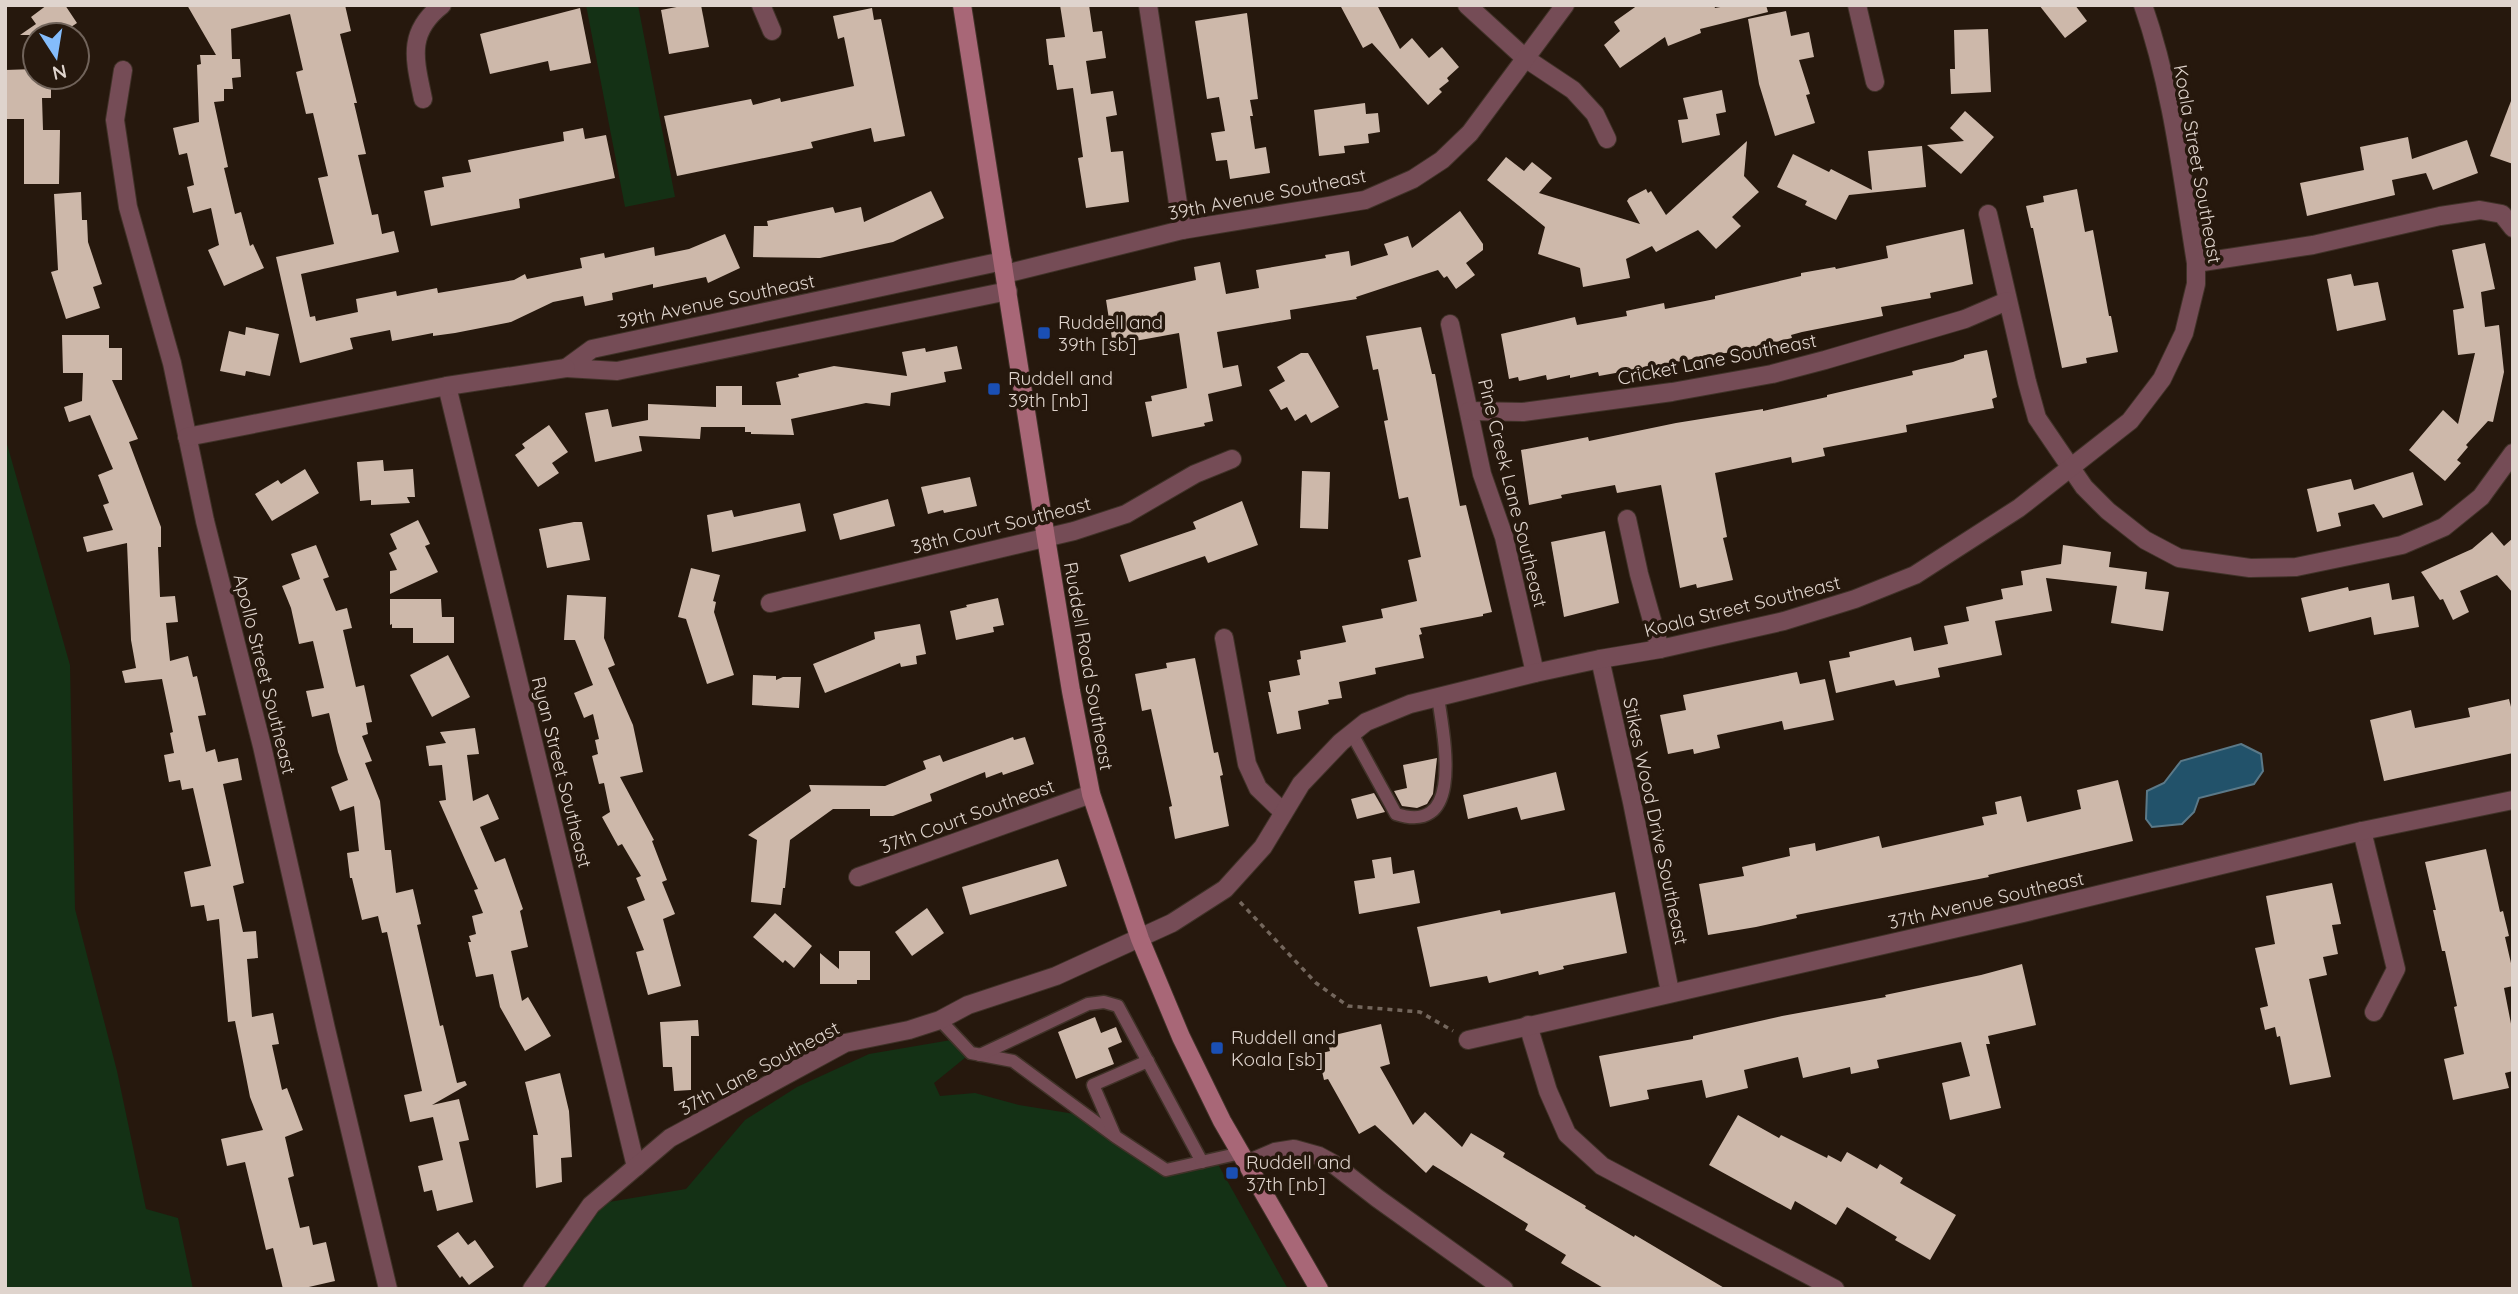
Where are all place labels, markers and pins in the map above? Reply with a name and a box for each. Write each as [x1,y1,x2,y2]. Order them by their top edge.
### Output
place label: Ruddell and 39th [sb] [1058,310,1163,356]
marker: Ruddell and 39th [sb] [1036,325,1052,341]
place label: Ruddell and 39th [nb] [1008,366,1113,412]
marker: Ruddell and 39th [nb] [986,381,1002,397]
place label: Ruddell and Koala [sb] [1231,1025,1336,1071]
marker: Ruddell and Koala [sb] [1209,1040,1225,1056]
place label: Ruddell and 37th [nb] [1246,1150,1351,1196]
marker: Ruddell and 37th [nb] [1224,1165,1240,1181]

